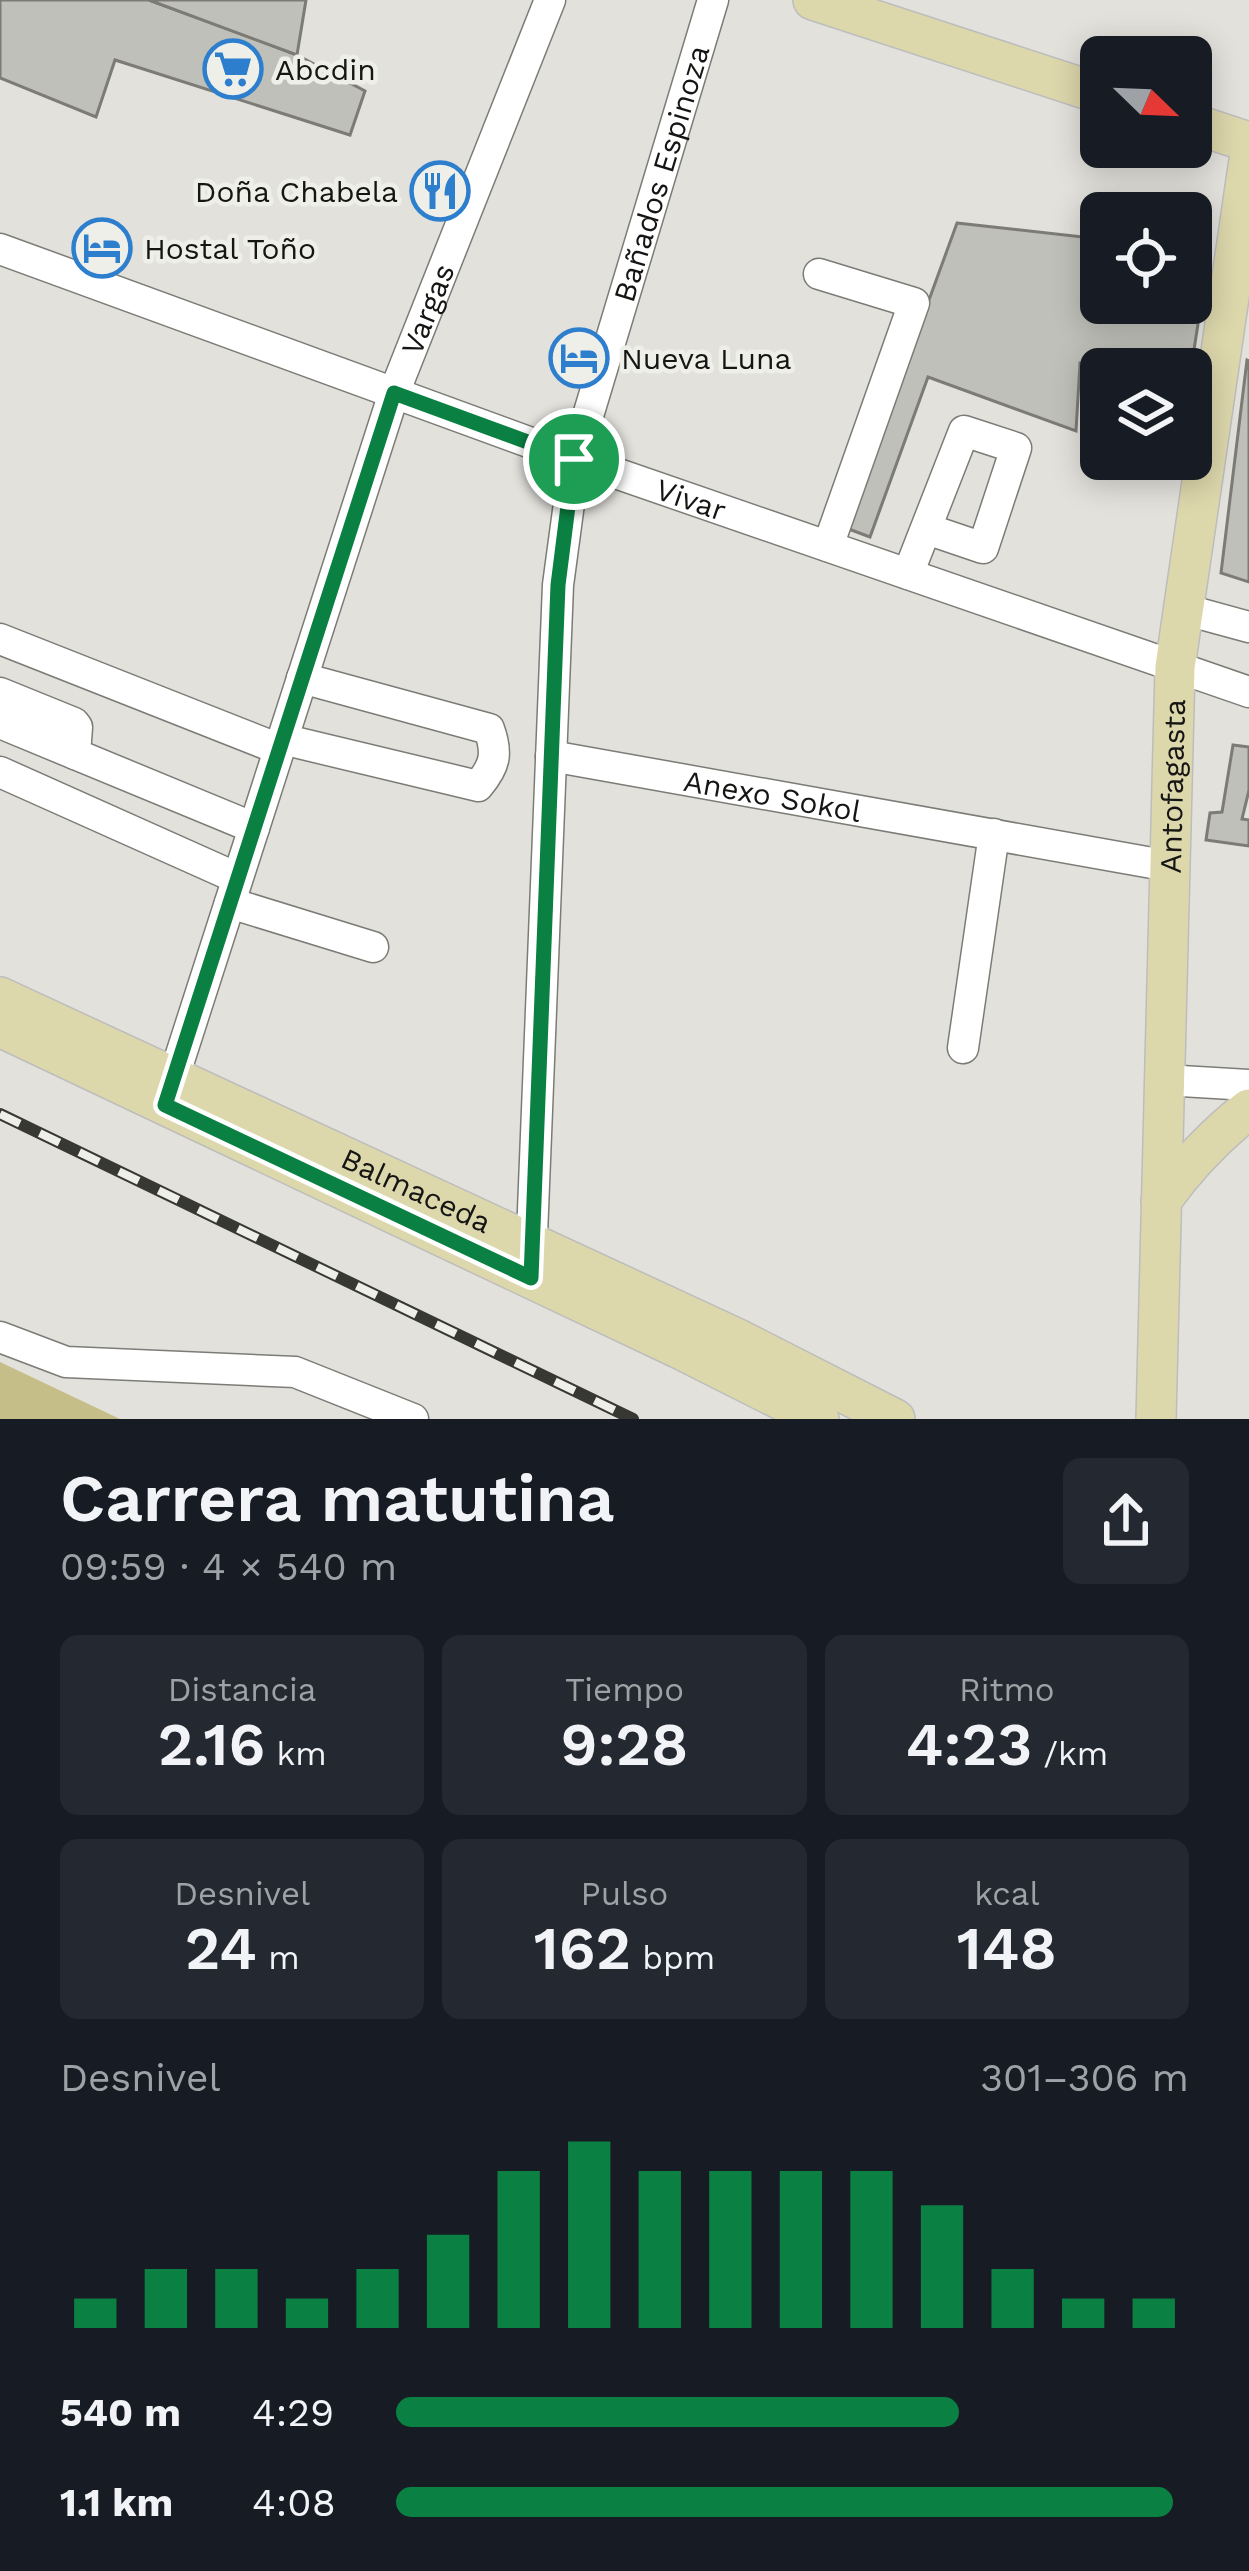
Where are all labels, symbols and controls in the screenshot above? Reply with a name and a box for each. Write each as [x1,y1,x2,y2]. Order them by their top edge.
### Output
north arrow [1080,36,1212,168]
map controls [1080,36,1212,480]
supermarket icon: Abcdin [202,38,264,100]
street label: Bañados Espinoza [606,41,716,306]
place label: Abcdin [275,52,376,87]
restaurant icon: Doña Chabela [409,160,471,222]
place label: Doña Chabela [195,174,398,209]
button: locate [1080,192,1212,324]
hotel icon: Hostal Toño [71,217,133,279]
place label: Hostal Toño [144,231,316,266]
street label: Vargas [394,258,461,360]
hotel icon: Nueva Luna [548,327,610,389]
place label: Nueva Luna [621,341,792,376]
button: layers [1080,348,1212,480]
pin [523,408,625,510]
icon: arrive [541,426,607,492]
street label: Vivar [651,471,731,527]
street label: Antofagasta [1152,698,1192,874]
street label: Anexo Sokol [681,762,864,828]
street label: Balmaceda [336,1140,497,1240]
button: share [1063,1458,1189,1584]
text: Carrera matutina [60,1460,614,1537]
text: 09:59 · 4 × 540 m [60,1544,397,1589]
text: Distancia [168,1670,317,1709]
text: Tiempo [565,1670,684,1709]
text: Ritmo [959,1670,1055,1709]
text: 2.16 [158,1709,265,1780]
text: 9:28 [561,1709,688,1780]
text: 4:23 [906,1709,1032,1780]
text: km [265,1734,327,1773]
text: /km [1032,1734,1108,1773]
text: Desnivel [174,1874,310,1913]
text: Pulso [581,1874,668,1913]
text: kcal [974,1874,1040,1913]
text: 24 [185,1913,257,1984]
text: 162 [534,1913,631,1984]
text: 148 [957,1913,1057,1984]
text: m [257,1938,300,1977]
text: bpm [631,1938,715,1977]
text: Desnivel [60,2055,220,2100]
text: 301–306 m [980,2055,1189,2100]
text: 540 m [60,2390,181,2435]
text: 4:29 [252,2390,334,2435]
text: 1.1 km [60,2480,173,2525]
text: 4:08 [252,2480,336,2525]

